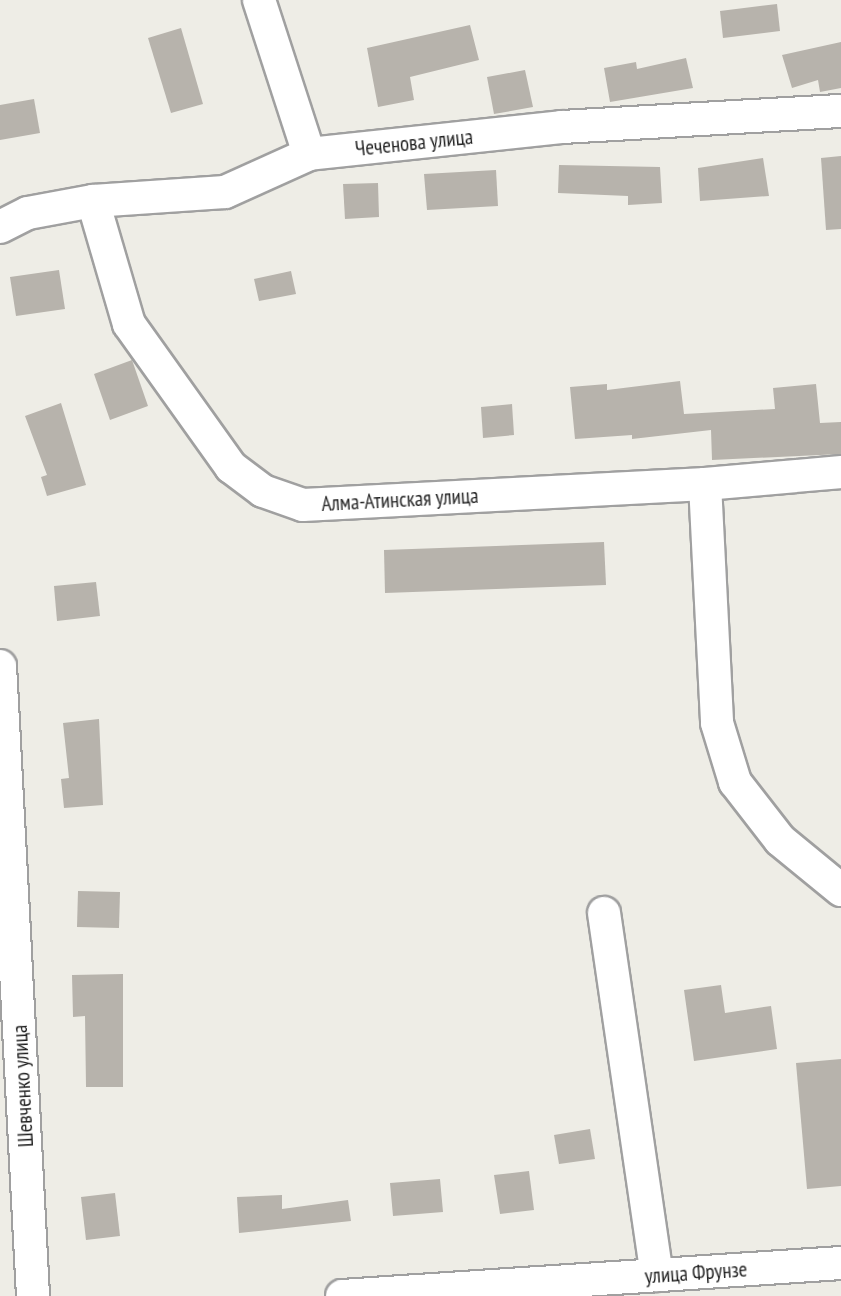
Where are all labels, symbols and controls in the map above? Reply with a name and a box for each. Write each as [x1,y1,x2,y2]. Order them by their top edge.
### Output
street label: Чеченова улица [354,124,474,162]
street label: Алма-Атинская улица [321,483,479,517]
street label: Шевченко улица [7,1024,39,1148]
street label: улица Фрунзе [644,1257,748,1289]

